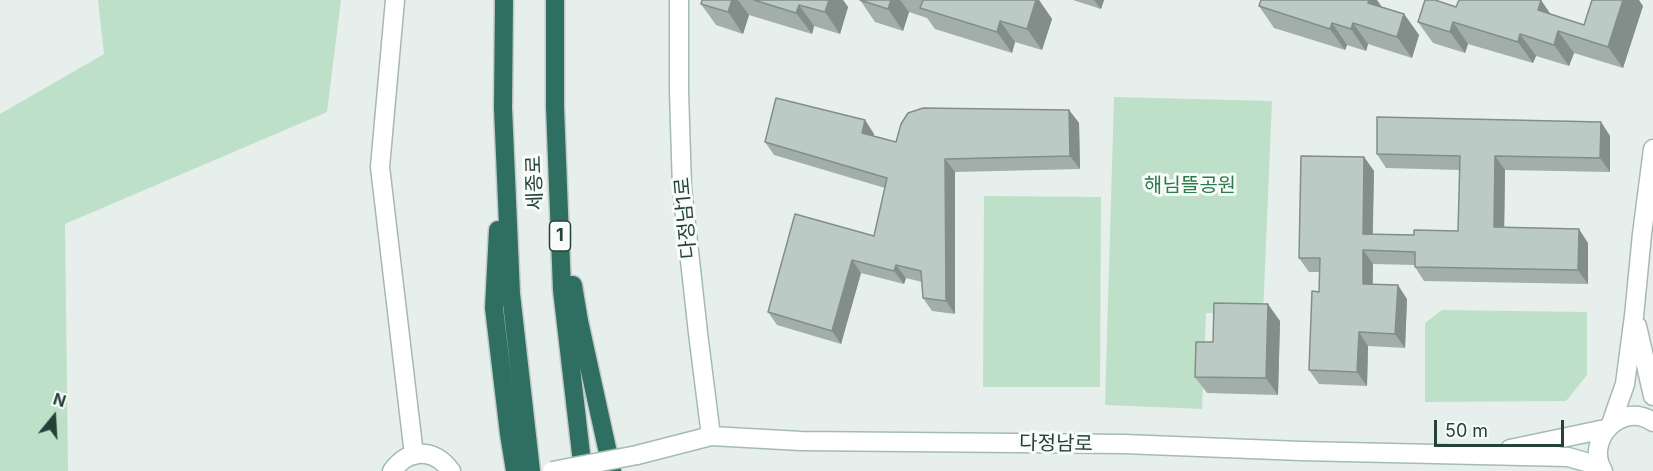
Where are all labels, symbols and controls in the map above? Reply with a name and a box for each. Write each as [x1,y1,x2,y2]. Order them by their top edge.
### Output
street label: 세종로 [522,155,548,211]
park label: 해님뜰공원 [1144,174,1236,198]
street label: 다정남1로 [670,176,702,260]
road number: 1 [550,221,570,251]
north arrow [24,387,84,447]
text: N [51,388,68,411]
scale bar [1437,408,1568,446]
text: 50 m [1445,420,1488,441]
street label: 다정남로 [1019,431,1093,457]

